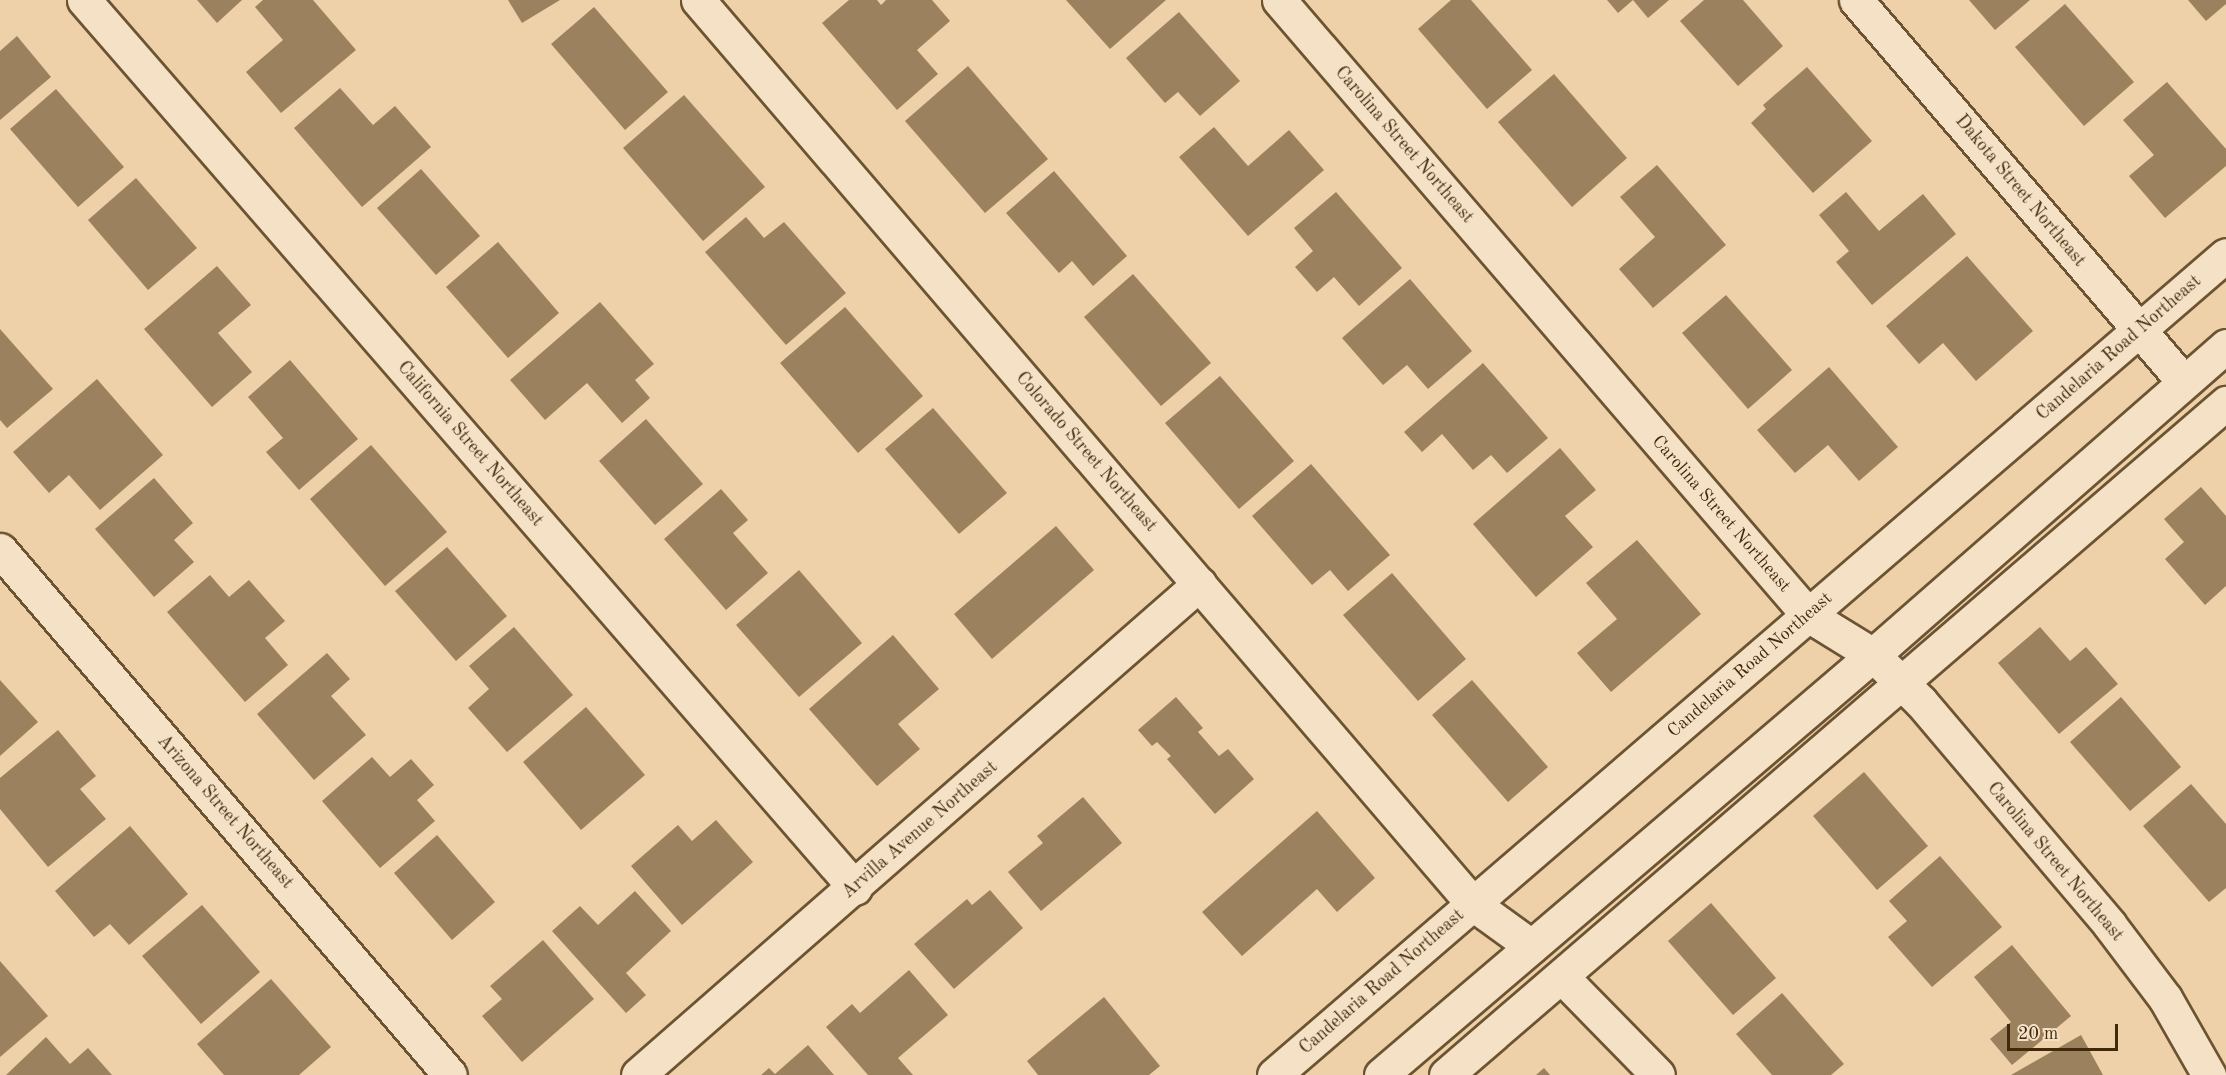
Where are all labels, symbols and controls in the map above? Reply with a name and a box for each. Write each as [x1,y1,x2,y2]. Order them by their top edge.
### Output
street label: Carolina Street Northeast [1330,62,1478,228]
street label: Dakota Street Northeast [1950,111,2090,271]
street label: Candelaria Road Northeast [2032,271,2206,425]
street label: California Street Northeast [392,357,548,531]
street label: Colorado Street Northeast [1011,368,1161,536]
street label: Carolina Street Northeast [1647,431,1795,597]
street label: Candelaria Road Northeast [1663,588,1837,742]
street label: Arizona Street Northeast [152,731,298,893]
street label: Arvilla Avenue Northeast [838,757,1002,903]
street label: Carolina Street Northeast [1982,778,2128,946]
street label: Candelaria Road Northeast [1295,905,1469,1059]
scale bar [2010,1012,2121,1050]
text: 20 m [2018,1025,2058,1043]

